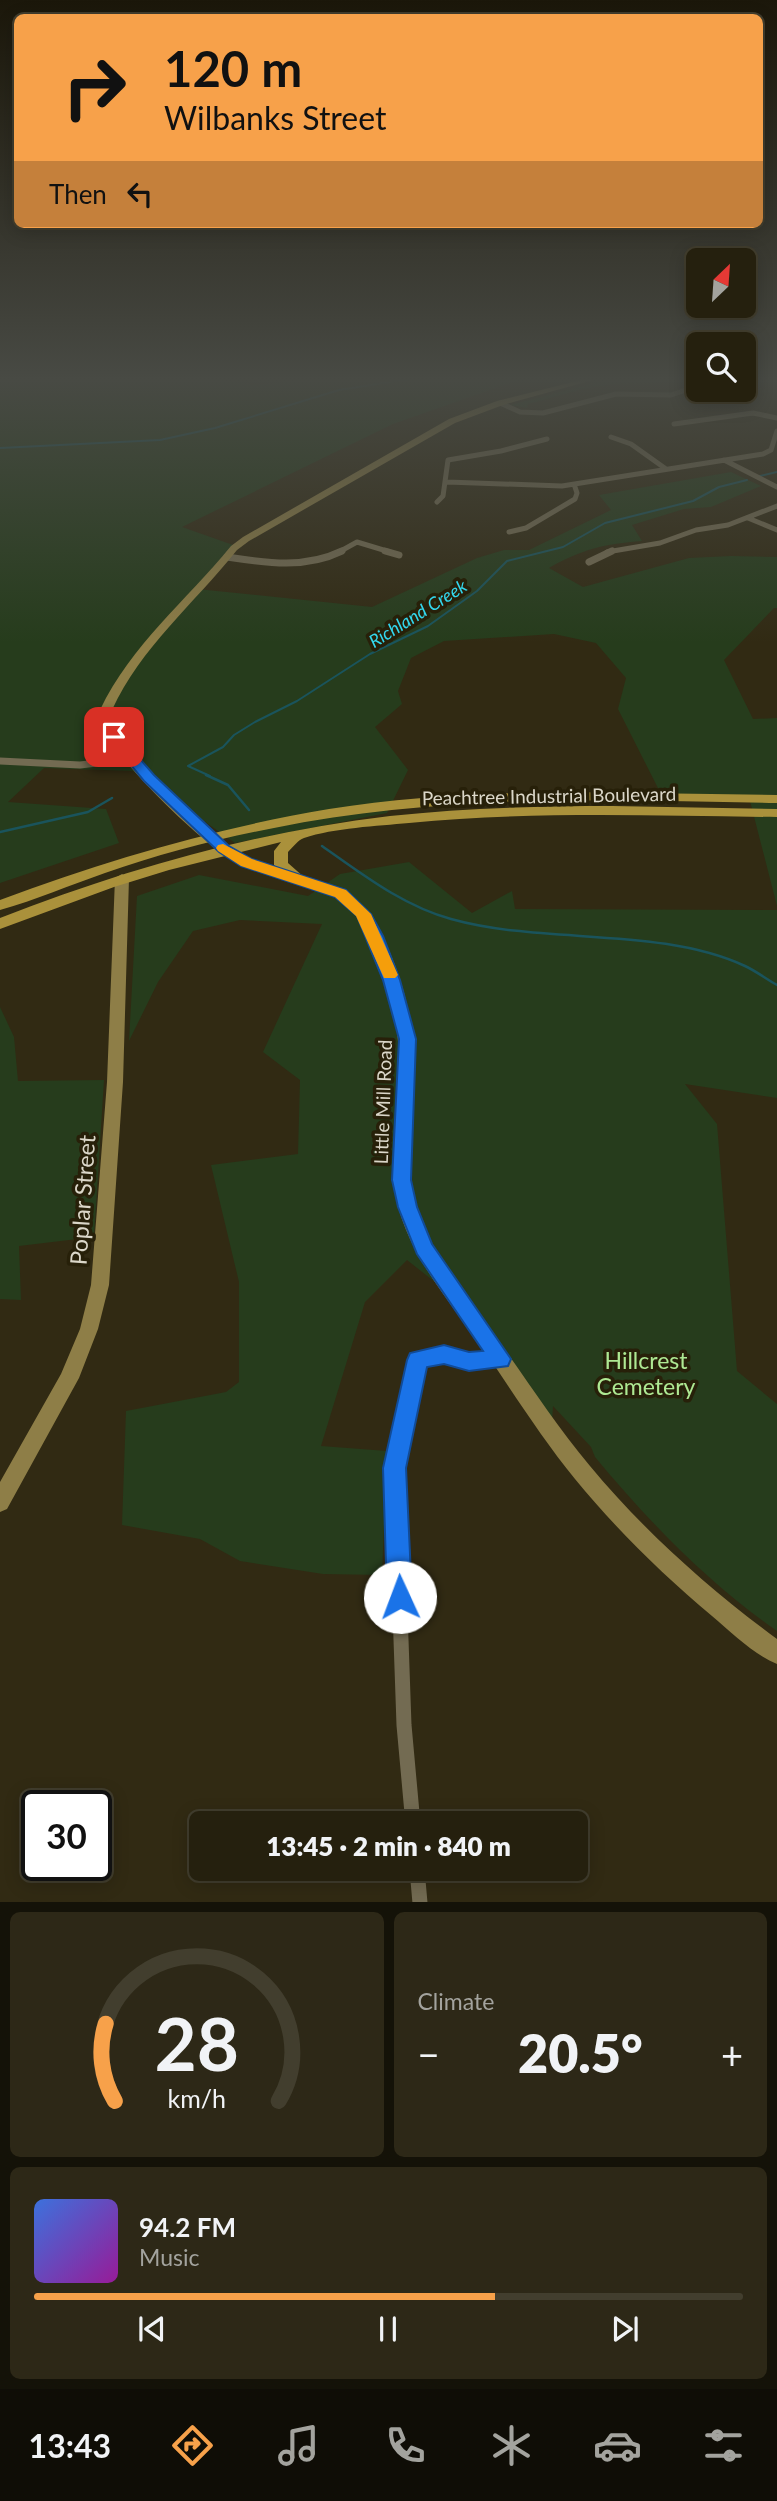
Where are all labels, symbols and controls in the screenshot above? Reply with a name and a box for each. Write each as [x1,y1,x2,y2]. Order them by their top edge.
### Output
text: 120 m [164,39,302,97]
icon: right [49,42,140,133]
text: Wilbanks Street [164,98,387,137]
icon: left [121,175,159,213]
text: Then [49,178,107,210]
north arrow [686,248,756,318]
map controls [686,248,756,402]
button: search [686,332,756,402]
water label: Richland Creek [364,574,471,652]
pin [84,707,144,767]
icon: arrive [95,718,133,756]
street label: Peachtree Industrial Boulevard [422,782,676,809]
street label: Little Mill Road [369,1039,396,1165]
street label: Poplar Street [63,1133,101,1266]
park label: Hillcrest Cemetery [597,1346,696,1400]
position arrow [363,1560,437,1634]
speed limit sign: 30 [21,1790,112,1881]
text: 13:45 · 2 min · 840 m [266,1830,511,1862]
text: Climate [418,1987,494,2015]
text: 28 [155,1999,239,2087]
text: 20.5° [518,2022,643,2084]
text: − [418,2031,440,2077]
text: + [721,2031,743,2077]
text: km/h [167,2082,226,2112]
text: 94.2 FM [139,2211,236,2243]
text: Music [139,2243,199,2271]
icon: previous [133,2310,171,2348]
icon: pause [369,2310,407,2348]
icon: next [606,2310,644,2348]
icon: directions [168,2421,217,2470]
icon: music [274,2421,323,2470]
icon: phone [381,2421,430,2470]
icon: climate [487,2421,536,2470]
icon: car [593,2421,642,2470]
icon: filters [699,2421,748,2470]
text: 13:43 [29,2426,111,2465]

